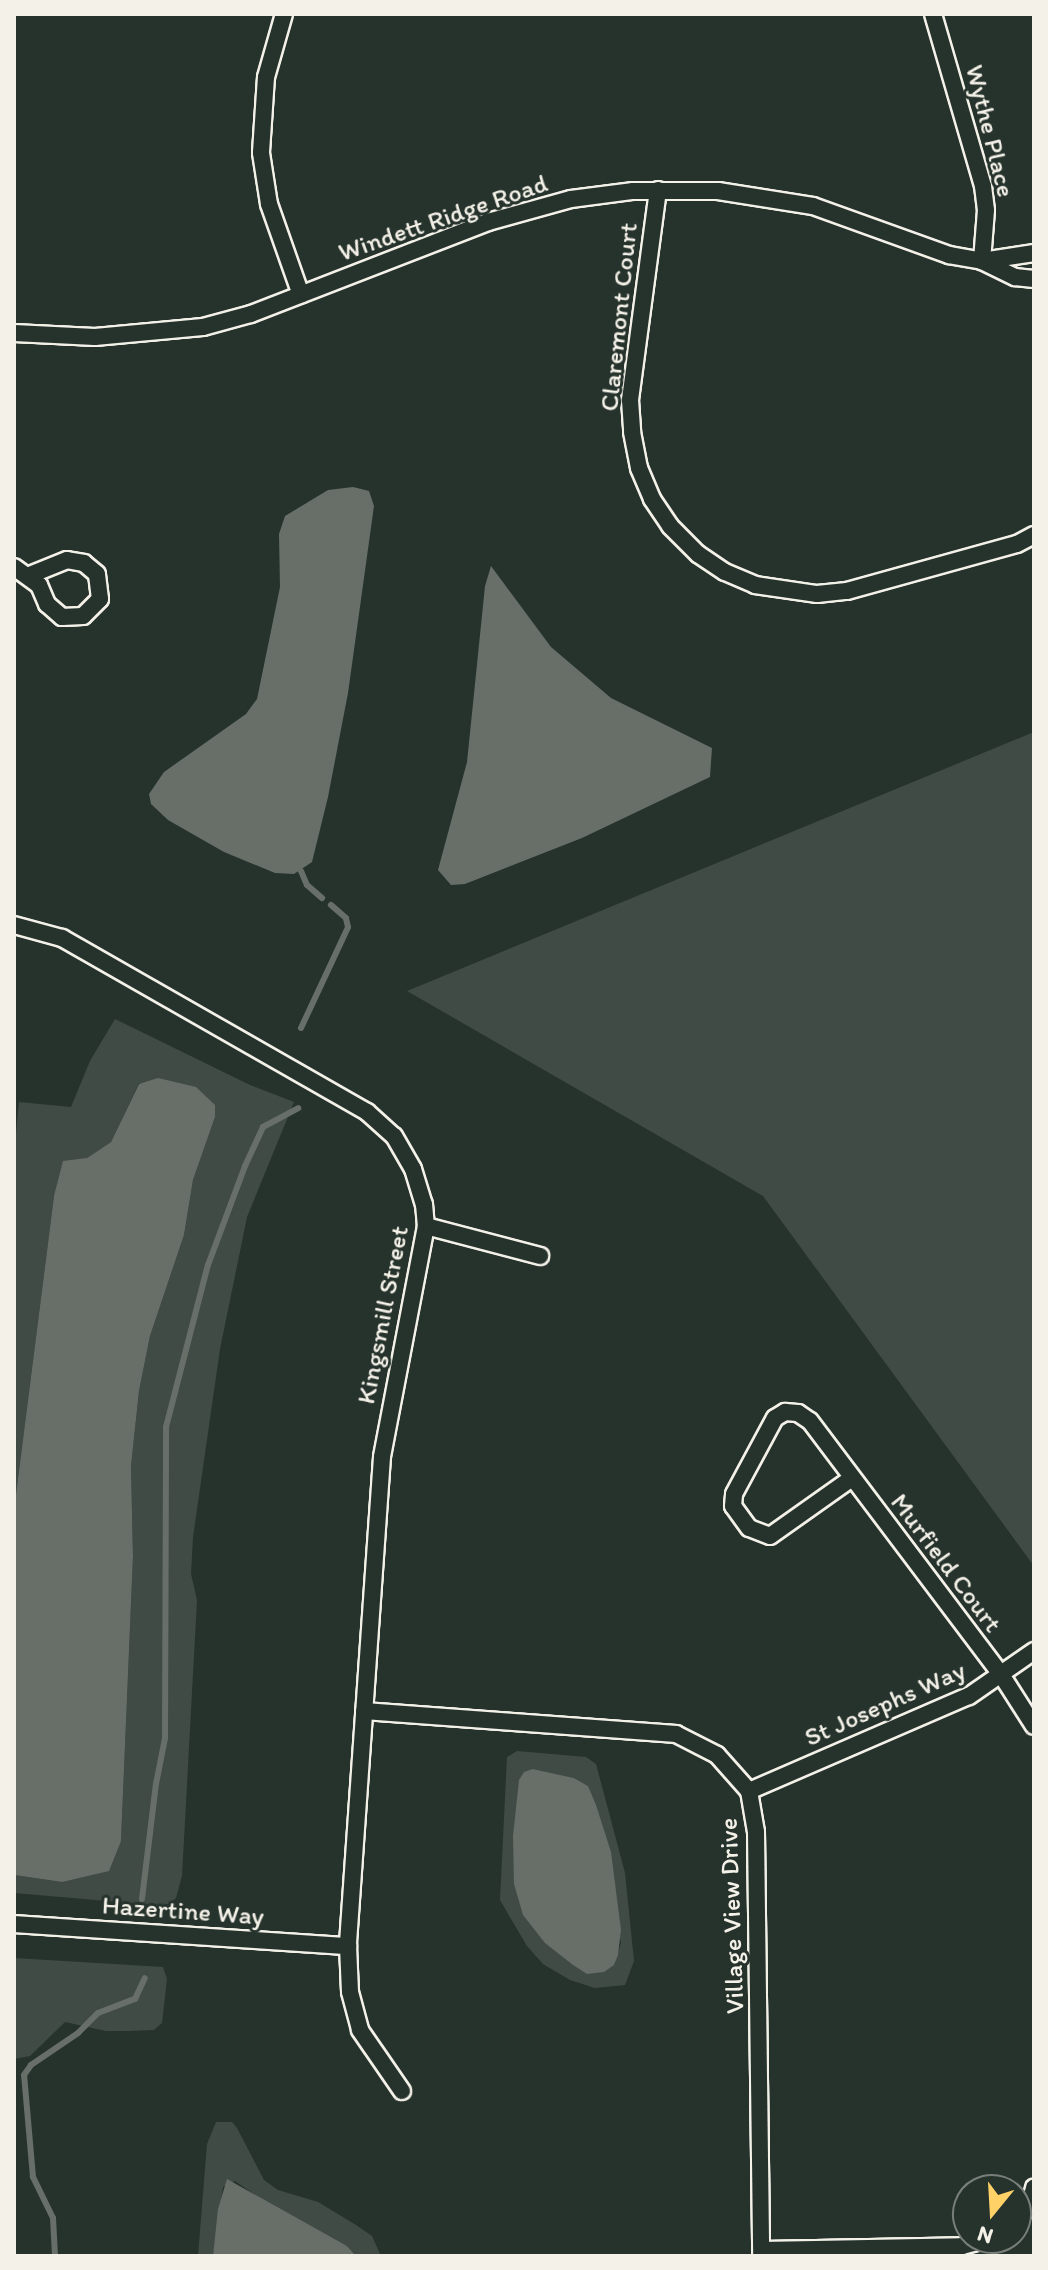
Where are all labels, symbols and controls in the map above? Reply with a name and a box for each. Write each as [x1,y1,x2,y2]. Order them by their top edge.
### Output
street label: Wythe Place [958,61,1022,201]
street label: Windett Ridge Road [335,168,551,268]
street label: Claremont Court [594,221,644,413]
street label: Kingsmill Street [350,1223,416,1407]
street label: Murfield Court [884,1487,1008,1639]
street label: St Josephs Way [801,1655,969,1753]
street label: Village View Drive [713,1817,751,2015]
street label: Hazertine Way [101,1890,265,1932]
north arrow [952,2174,1032,2254]
text: N [974,2220,996,2251]

